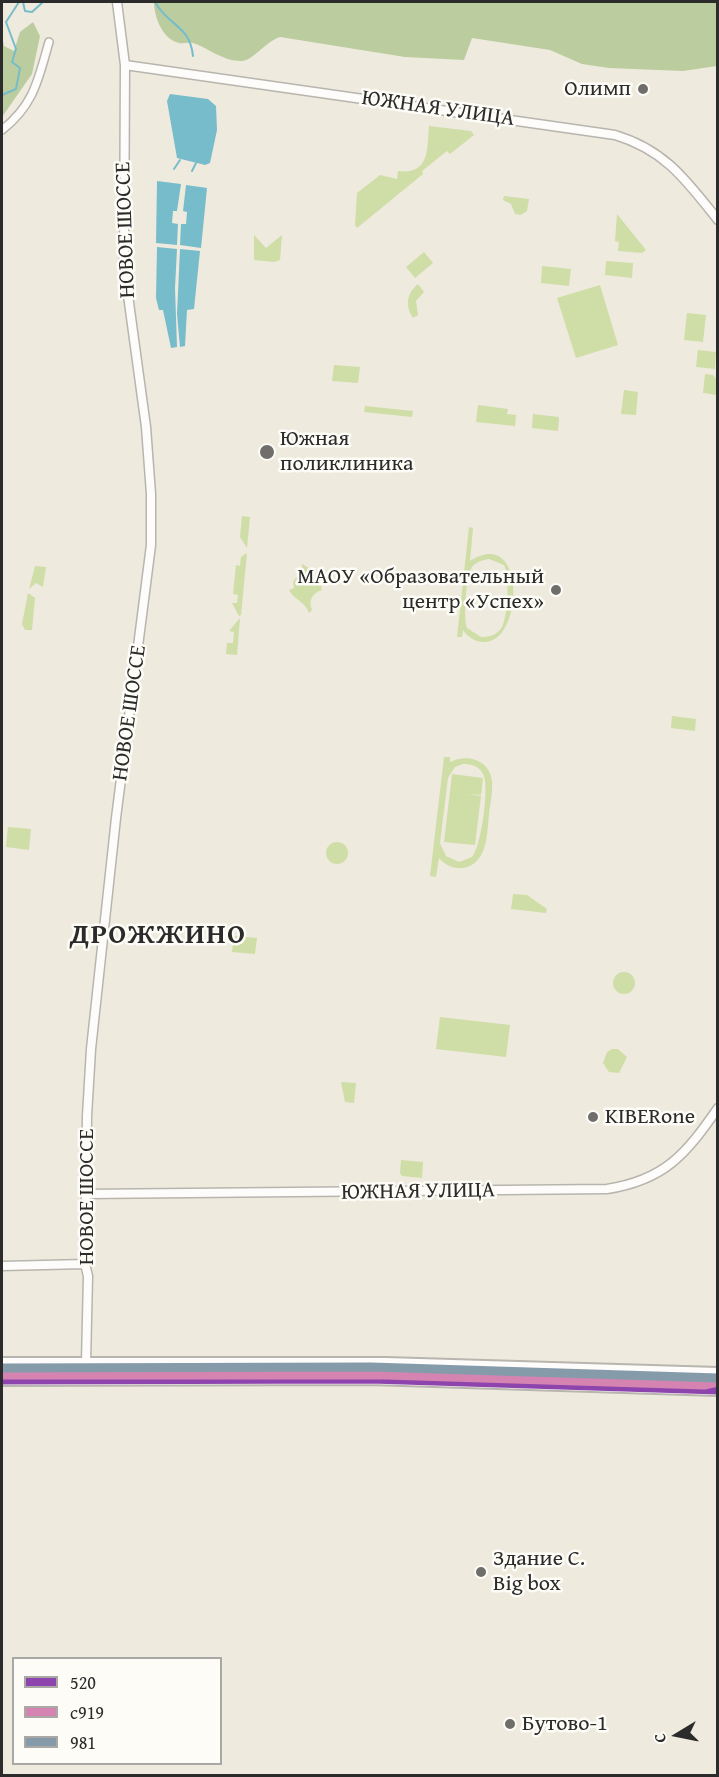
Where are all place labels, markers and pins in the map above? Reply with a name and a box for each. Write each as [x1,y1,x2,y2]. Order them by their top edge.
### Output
place label: Олимп [564,76,631,102]
marker: Олимп [636,82,650,96]
place label: Южная поликлиника [280,426,413,478]
marker: Южная поликлиника [258,443,276,461]
place label: МАОУ «Образовательный центр «Успех» [297,564,544,616]
marker: МАОУ «Образовательный центр «Успех» [549,583,563,597]
place label: KIBERone [605,1104,695,1130]
marker: KIBERone [586,1110,600,1124]
place label: Здание C. Big box [493,1546,585,1598]
marker: Здание C. Big box [474,1565,488,1579]
place label: Бутово-1 [522,1711,608,1737]
marker: Бутово-1 [503,1717,517,1731]

